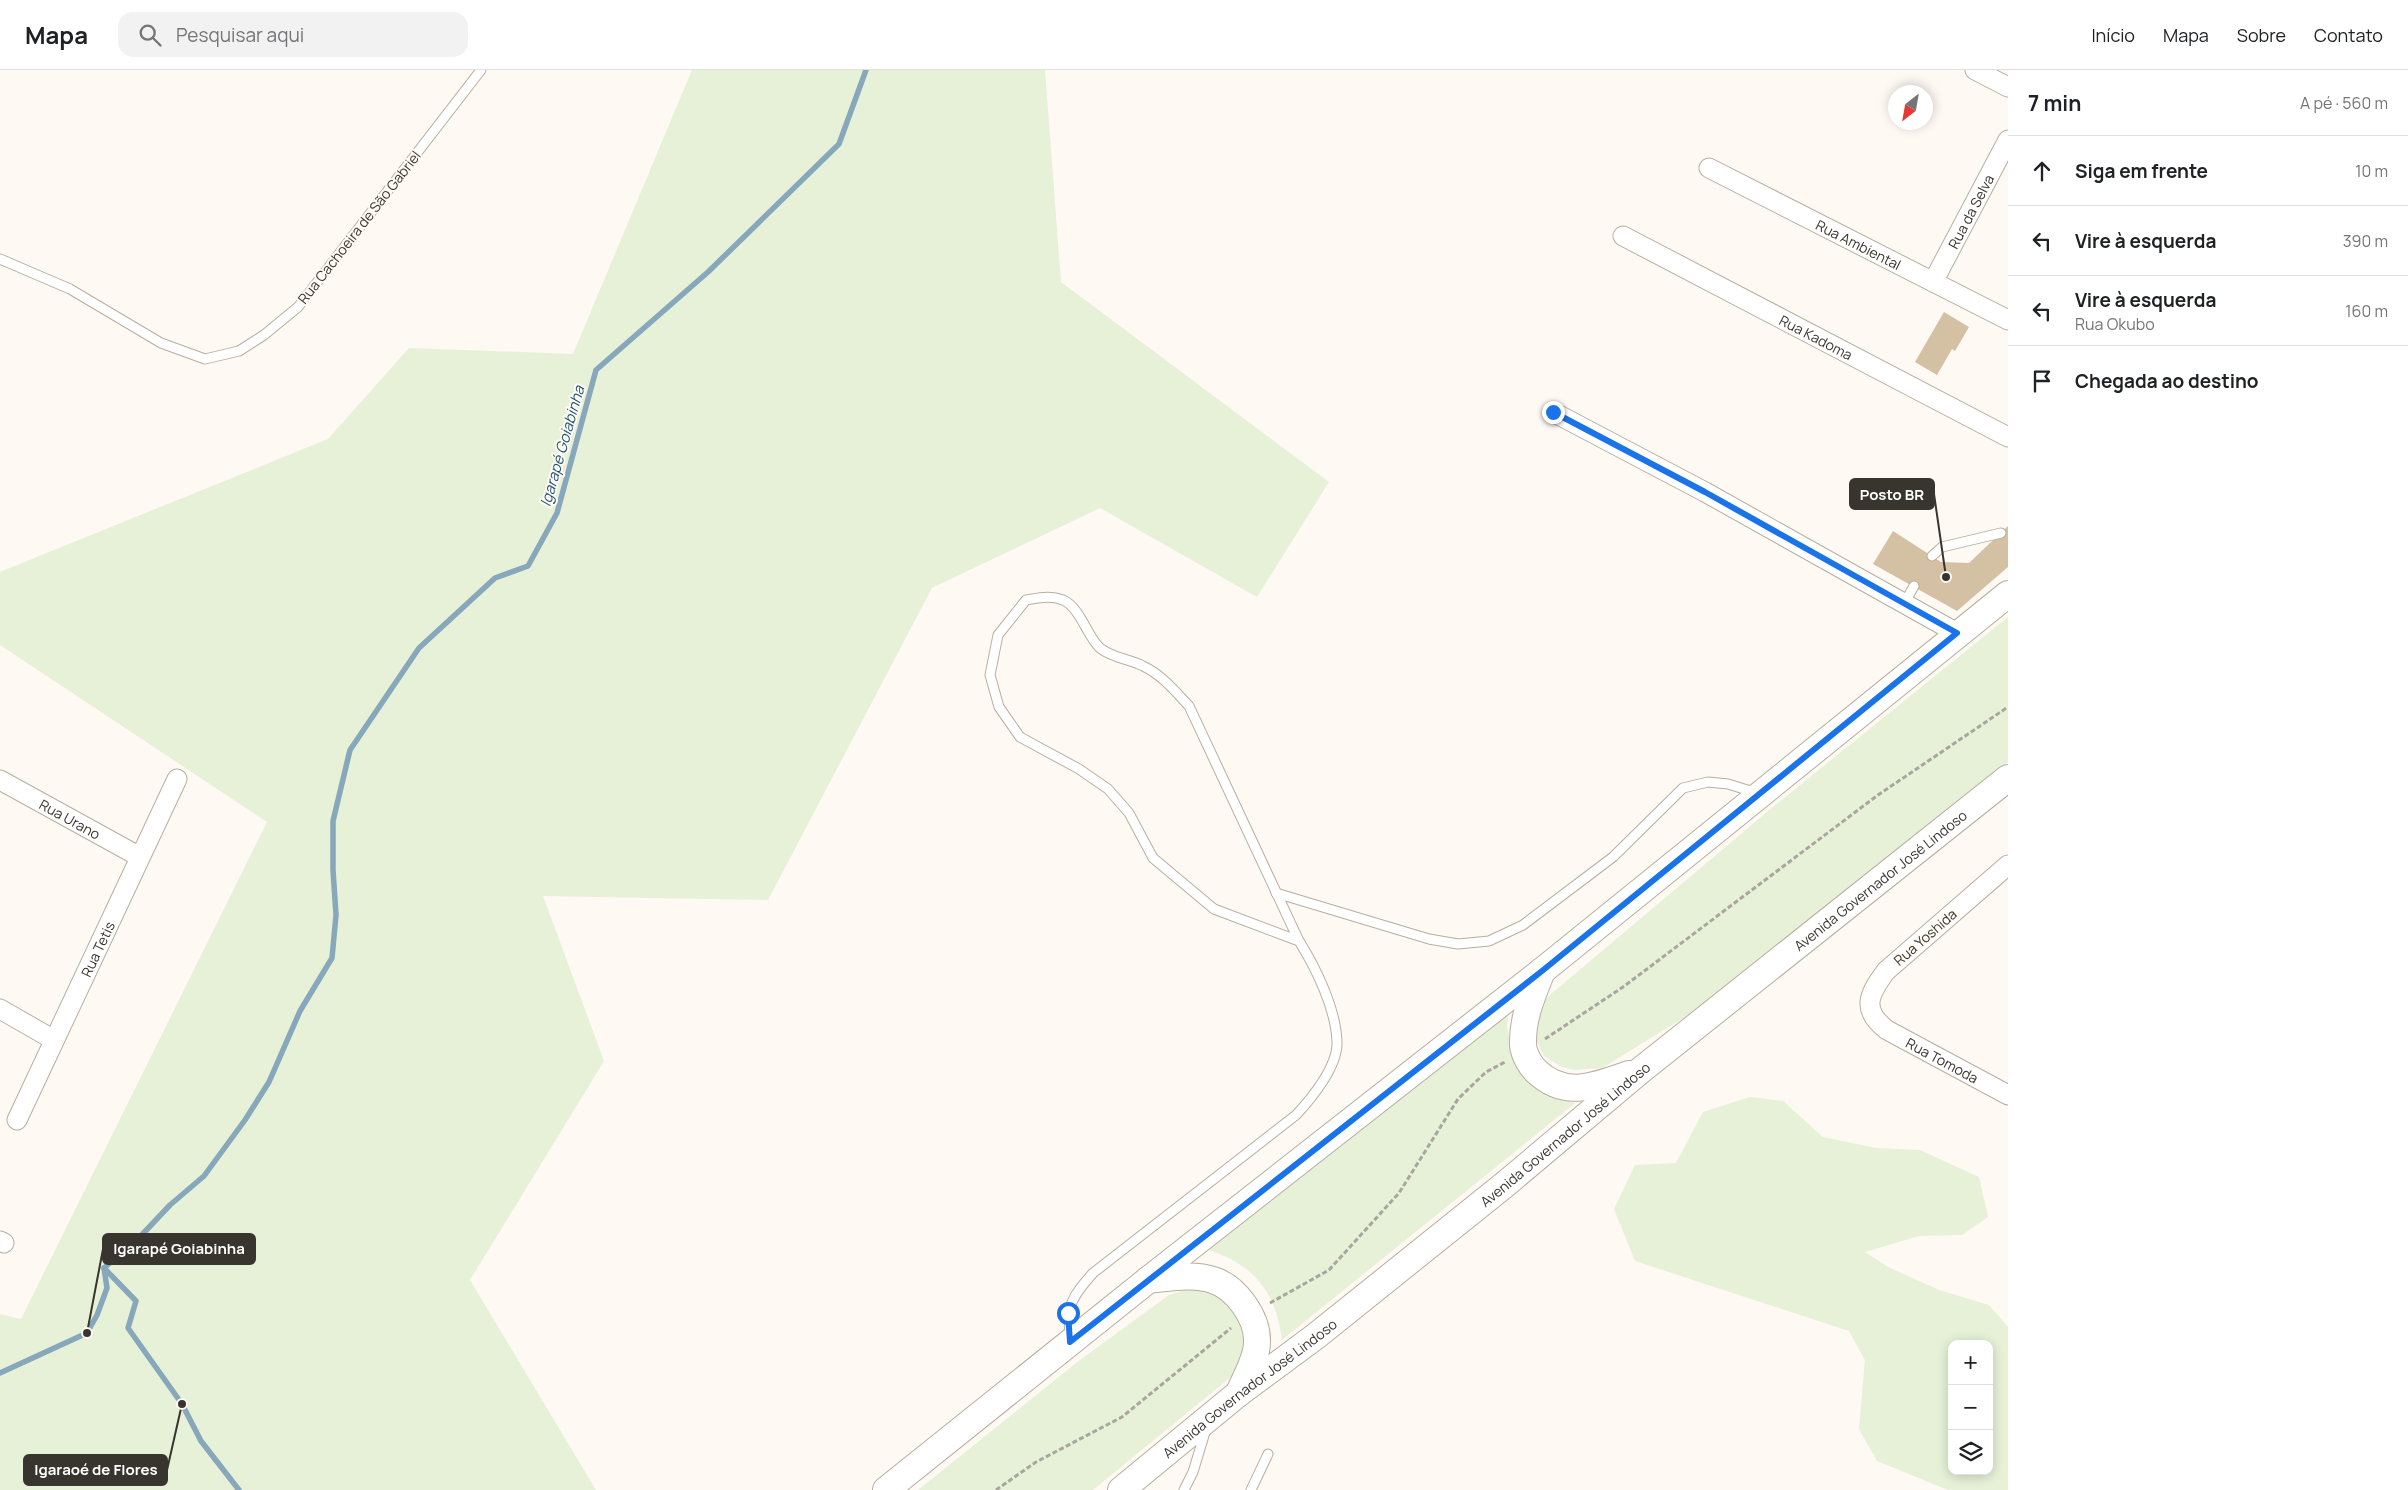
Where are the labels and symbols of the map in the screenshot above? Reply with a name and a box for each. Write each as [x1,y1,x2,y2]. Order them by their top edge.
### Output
north arrow [1888,85,1933,130]
street label: Rua Cachoeira de São Gabriel [293,147,425,307]
street label: Rua da Selva [1943,171,1998,252]
street label: Rua Ambiental [1813,215,1905,274]
street label: Rua Kadoma [1776,310,1856,364]
water label: Igarapé Goiabinha [535,383,589,509]
route end [1542,401,1565,424]
callout: Posto BR [1850,479,1934,509]
text: Posto BR [1860,484,1924,505]
street label: Rua Urano [36,794,104,843]
street label: Avenida Governador José Lindoso [1790,805,1971,955]
street label: Rua Yoshida [1889,904,1961,970]
street label: Rua Tetis [76,918,119,980]
street label: Rua Tomoda [1903,1033,1982,1087]
street label: Avenida Governador José Lindoso [1476,1057,1654,1211]
callout: Igarapé Goiabinha [103,1234,255,1264]
text: Igarapé Goiabinha [113,1238,245,1259]
route start [1057,1302,1080,1325]
street label: Avenida Governador José Lindoso [1158,1314,1340,1462]
callout: Igaraoé de Flores [24,1455,167,1485]
text: Igaraoé de Flores [34,1459,158,1480]

